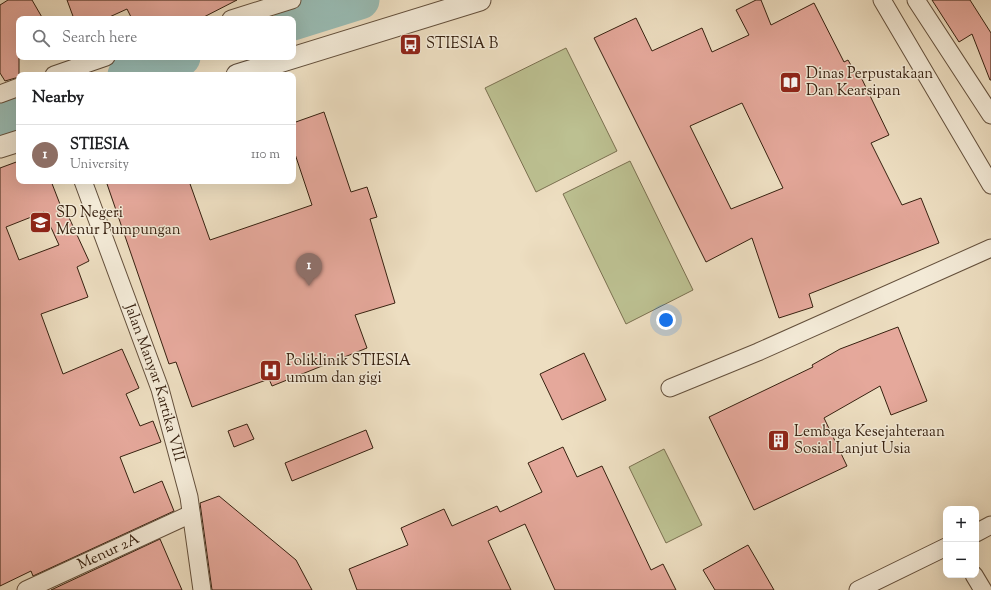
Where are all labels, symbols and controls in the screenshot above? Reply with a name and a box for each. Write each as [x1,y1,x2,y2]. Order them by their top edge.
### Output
search box [16,16,296,60]
icon: search [30,27,52,49]
text: Search here [62,28,137,49]
bus stop icon: STIESIA B [398,31,424,57]
place label: STIESIA B [426,34,499,55]
place label: Dinas Perpustakaan Dan Kearsipan [806,64,933,102]
library icon: Dinas Perpustakaan Dan Kearsipan [777,70,803,96]
text: Nearby [32,86,84,110]
text: STIESIA [70,135,130,156]
text: 1 [43,146,47,164]
text: 110 m [251,146,280,164]
text: University [70,156,129,174]
place label: SD Negeri Menur Pumpungan [56,203,181,241]
school or university icon: SD Negeri Menur Pumpungan [27,209,53,235]
pin: 1 [296,253,322,286]
street label: Jalan Manyar Kartika VIII [119,300,189,464]
your location [656,310,676,330]
place label: Poliklinik STIESIA umum dan gigi [286,351,411,389]
hospital icon: Poliklinik STIESIA umum dan gigi [257,357,283,383]
place label: Lembaga Kesejahteraan Sosial Lanjut Usia [794,422,945,460]
building icon: Lembaga Kesejahteraan Sosial Lanjut Usia [765,428,791,454]
map controls [943,506,979,578]
button: + [943,506,979,542]
street label: Menur 2A [74,529,143,575]
button: − [943,542,979,578]

